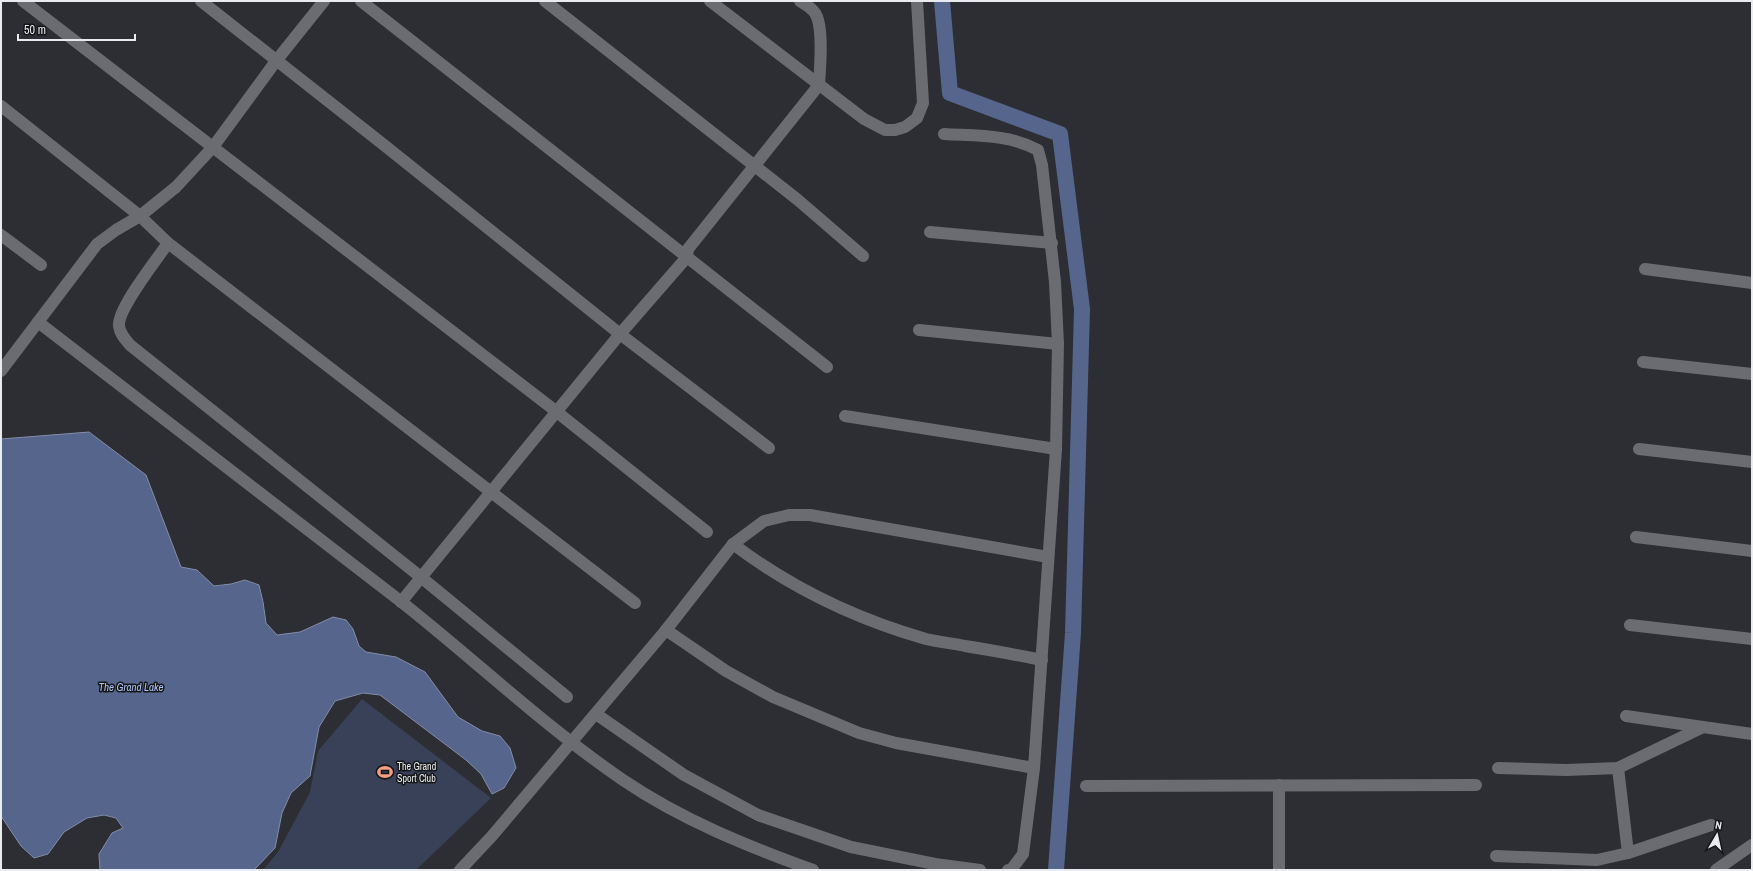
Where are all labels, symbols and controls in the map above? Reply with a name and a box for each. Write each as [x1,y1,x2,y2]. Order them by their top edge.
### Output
scale bar [18,16,135,42]
text: 50 m [24,22,46,38]
water label: The Grand Lake [98,680,164,694]
place label: The Grand Sport Club [397,760,436,785]
sports icon: The Grand Sport Club [376,763,394,781]
north arrow [1697,815,1737,855]
text: N [1714,818,1723,833]

